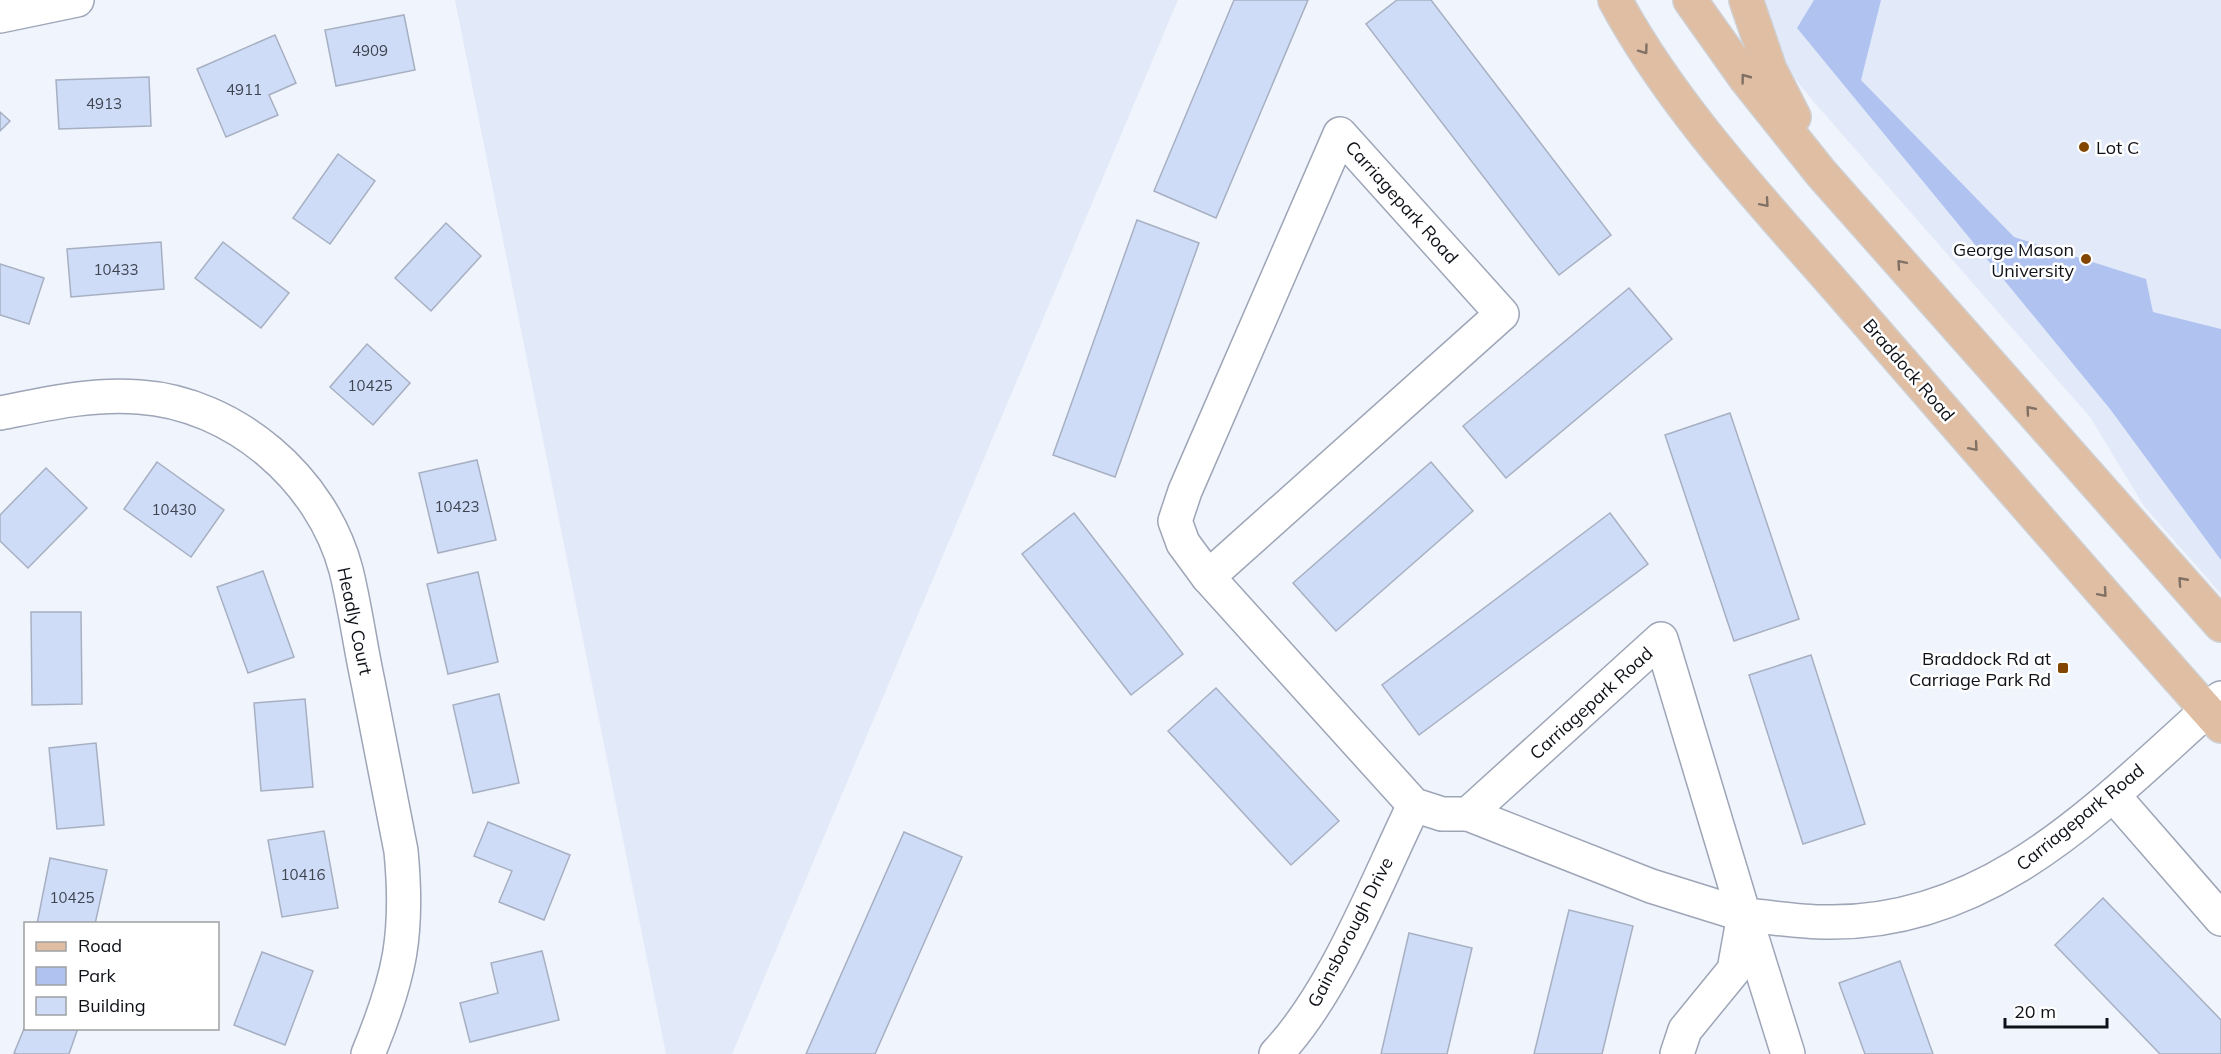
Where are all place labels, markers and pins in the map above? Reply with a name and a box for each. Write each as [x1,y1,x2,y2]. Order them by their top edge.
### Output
place label: Lot C [2096,136,2139,159]
marker: Lot C [2077,140,2091,154]
place label: George Mason University [1953,238,2074,282]
marker: George Mason University [2079,252,2093,266]
place label: Braddock Rd at Carriage Park Rd [1909,647,2051,691]
marker: Braddock Rd at Carriage Park Rd [2056,661,2070,675]

